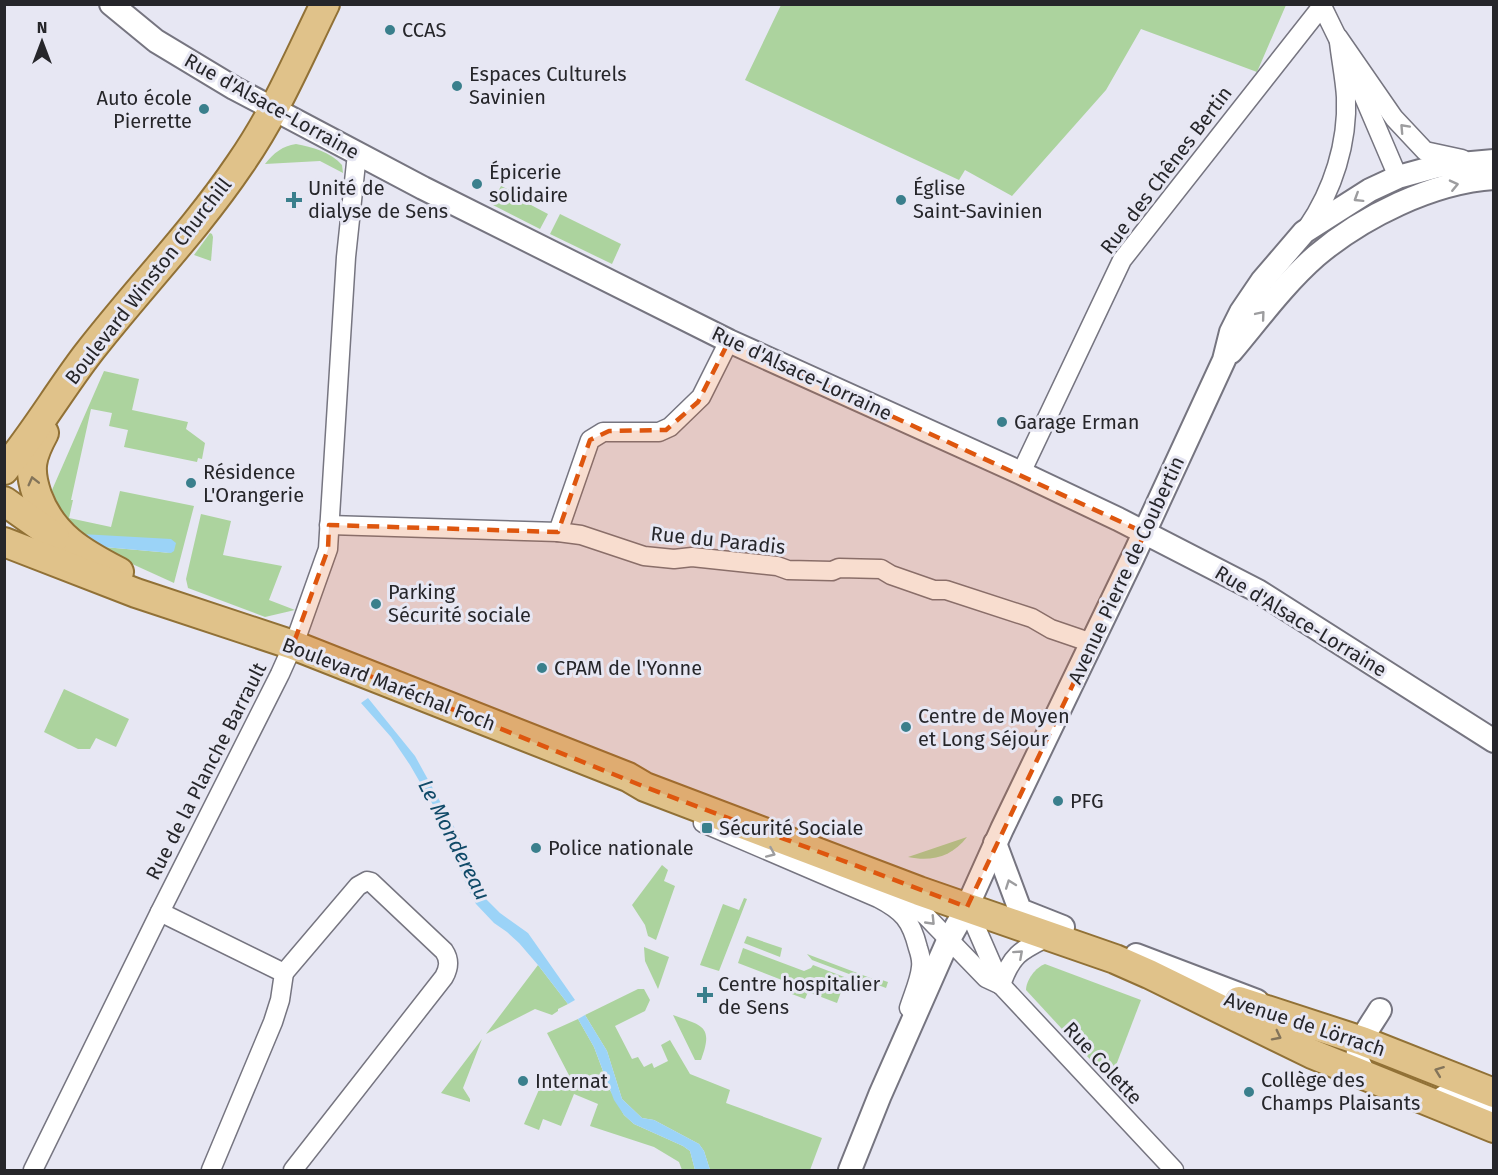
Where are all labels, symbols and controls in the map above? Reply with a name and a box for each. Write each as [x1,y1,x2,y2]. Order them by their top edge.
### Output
north arrow [12,12,72,72]
text: N [37,18,47,37]
place label: CCAS [402,18,446,42]
marker: CCAS [383,23,397,37]
street label: Rue d'Alsace-Lorraine [180,48,364,164]
place label: Espaces Culturels Savinien [469,62,627,109]
marker: Espaces Culturels Savinien [450,79,464,93]
street label: Rue des Chênes Bertin [1095,81,1237,259]
place label: Auto école Pierrette [97,86,192,133]
marker: Auto école Pierrette [197,102,211,116]
one-way arrow [1400,125,1411,135]
place label: Épicerie solidaire [489,160,568,207]
street label: Boulevard Winston Churchill [60,173,236,389]
place label: Unité de dialyse de Sens [308,176,448,223]
place label: Église Saint-Savinien [913,176,1043,223]
marker: Épicerie solidaire [470,177,484,191]
one-way arrow [1449,179,1459,192]
one-way arrow [1354,190,1364,202]
marker: Unité de dialyse de Sens [285,191,303,209]
marker: Église Saint-Savinien [894,193,908,207]
one-way arrow [1254,311,1265,322]
street label: Rue d'Alsace-Lorraine [708,321,896,425]
place label: Garage Erman [1014,410,1139,434]
marker: Garage Erman [995,415,1009,429]
street label: Avenue Pierre de Coubertin [1063,452,1189,688]
place label: Résidence L'Orangerie [203,460,304,507]
one-way arrow [28,476,41,486]
marker: Résidence L'Orangerie [184,476,198,490]
street label: Rue du Paradis [650,521,786,559]
street label: Rue d'Alsace-Lorraine [1211,560,1391,682]
place label: Parking Sécurité sociale [388,580,531,627]
marker: Parking Sécurité sociale [369,597,383,611]
street label: Boulevard Maréchal Foch [279,632,499,736]
place label: CPAM de l'Yonne [554,656,702,680]
street label: Rue de la Planche Barrault [141,658,272,884]
marker: CPAM de l'Yonne [535,661,549,675]
place label: Centre de Moyen et Long Séjour [918,704,1070,751]
marker: Centre de Moyen et Long Séjour [899,720,913,734]
water label: Le Mondereau [412,775,496,905]
place label: PFG [1070,789,1104,813]
marker: PFG [1051,794,1065,808]
place label: Sécurité Sociale [719,816,863,840]
marker: Sécurité Sociale [700,821,714,835]
place label: Police nationale [548,836,694,860]
marker: Police nationale [529,841,543,855]
one-way arrow [765,845,776,857]
one-way arrow [1005,879,1018,889]
one-way arrow [924,915,935,925]
one-way arrow [1013,951,1024,962]
place label: Centre hospitalier de Sens [718,972,880,1019]
marker: Centre hospitalier de Sens [696,986,714,1004]
street label: Avenue de Lörrach [1221,987,1389,1061]
street label: Rue Colette [1059,1017,1147,1109]
one-way arrow [1271,1029,1282,1040]
one-way arrow [1434,1066,1445,1078]
place label: Collège des Champs Plaisants [1261,1068,1420,1115]
place label: Internat [535,1069,609,1093]
marker: Internat [516,1074,530,1088]
marker: Collège des Champs Plaisants [1242,1085,1256,1099]

